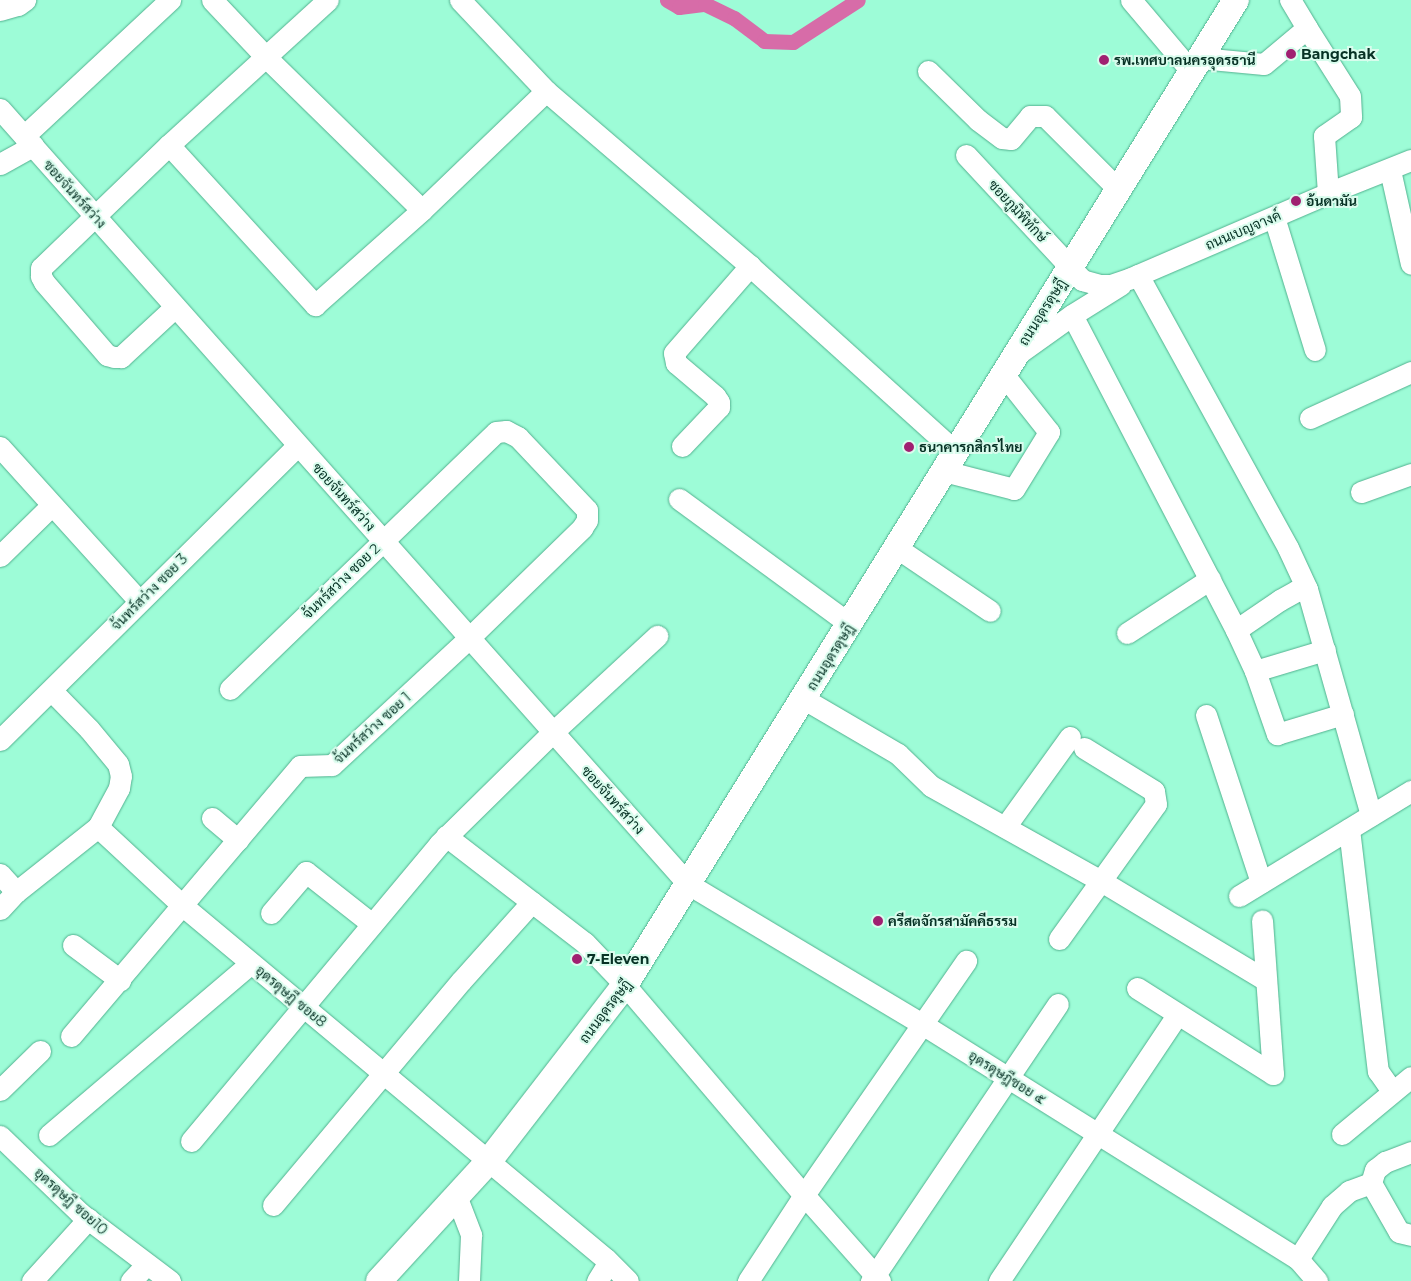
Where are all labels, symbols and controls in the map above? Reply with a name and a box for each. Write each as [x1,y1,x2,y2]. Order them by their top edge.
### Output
place label: Bangchak [1301,46,1376,62]
marker: Bangchak [1285,48,1297,60]
place label: รพ.เทศบาลนครอุดรธานี [1114,52,1256,68]
marker: รพ.เทศบาลนครอุดรธานี [1098,54,1110,66]
street label: ซอยจันทร์สว่าง [40,156,110,232]
street label: ซอยภูมิพิทักษ์ [985,176,1051,246]
place label: อ้นดามัน [1306,193,1357,209]
marker: อ้นดามัน [1290,195,1302,207]
street label: ถนนเบญจางค์ [1203,207,1283,253]
street label: ถนนอุดรดุษฎี [1015,275,1069,349]
place label: ธนาคารกสิกรไทย [919,439,1022,455]
marker: ธนาคารกสิกรไทย [903,441,915,453]
street label: ซอยจันทร์สว่าง [309,459,379,535]
street label: จ้นทร์สว่าง ซอย 2 [299,540,383,622]
street label: จ้นทร์สว่าง ซอย 3 [107,550,191,634]
street label: ถนนอุดรดุษฎี [803,620,857,694]
street label: จ้นทร์สว่าง ซอย 1 [330,689,414,767]
street label: ซอยจันทร์สว่าง [578,762,648,838]
place label: ครีสตจักรสามัคคีธรรม [888,913,1017,929]
marker: ครีสตจักรสามัคคีธรรม [872,915,884,927]
place label: 7-Eleven [587,951,649,967]
marker: 7-Eleven [571,953,583,965]
street label: อุดรดุษฎี ซอย8 [252,962,330,1030]
street label: ถนนอุดรดุษฎี [576,976,634,1046]
street label: อุดรดุษฎีซอย ๕ [965,1047,1049,1107]
street label: อุดรดุษฎี ซอย10 [31,1164,111,1238]

